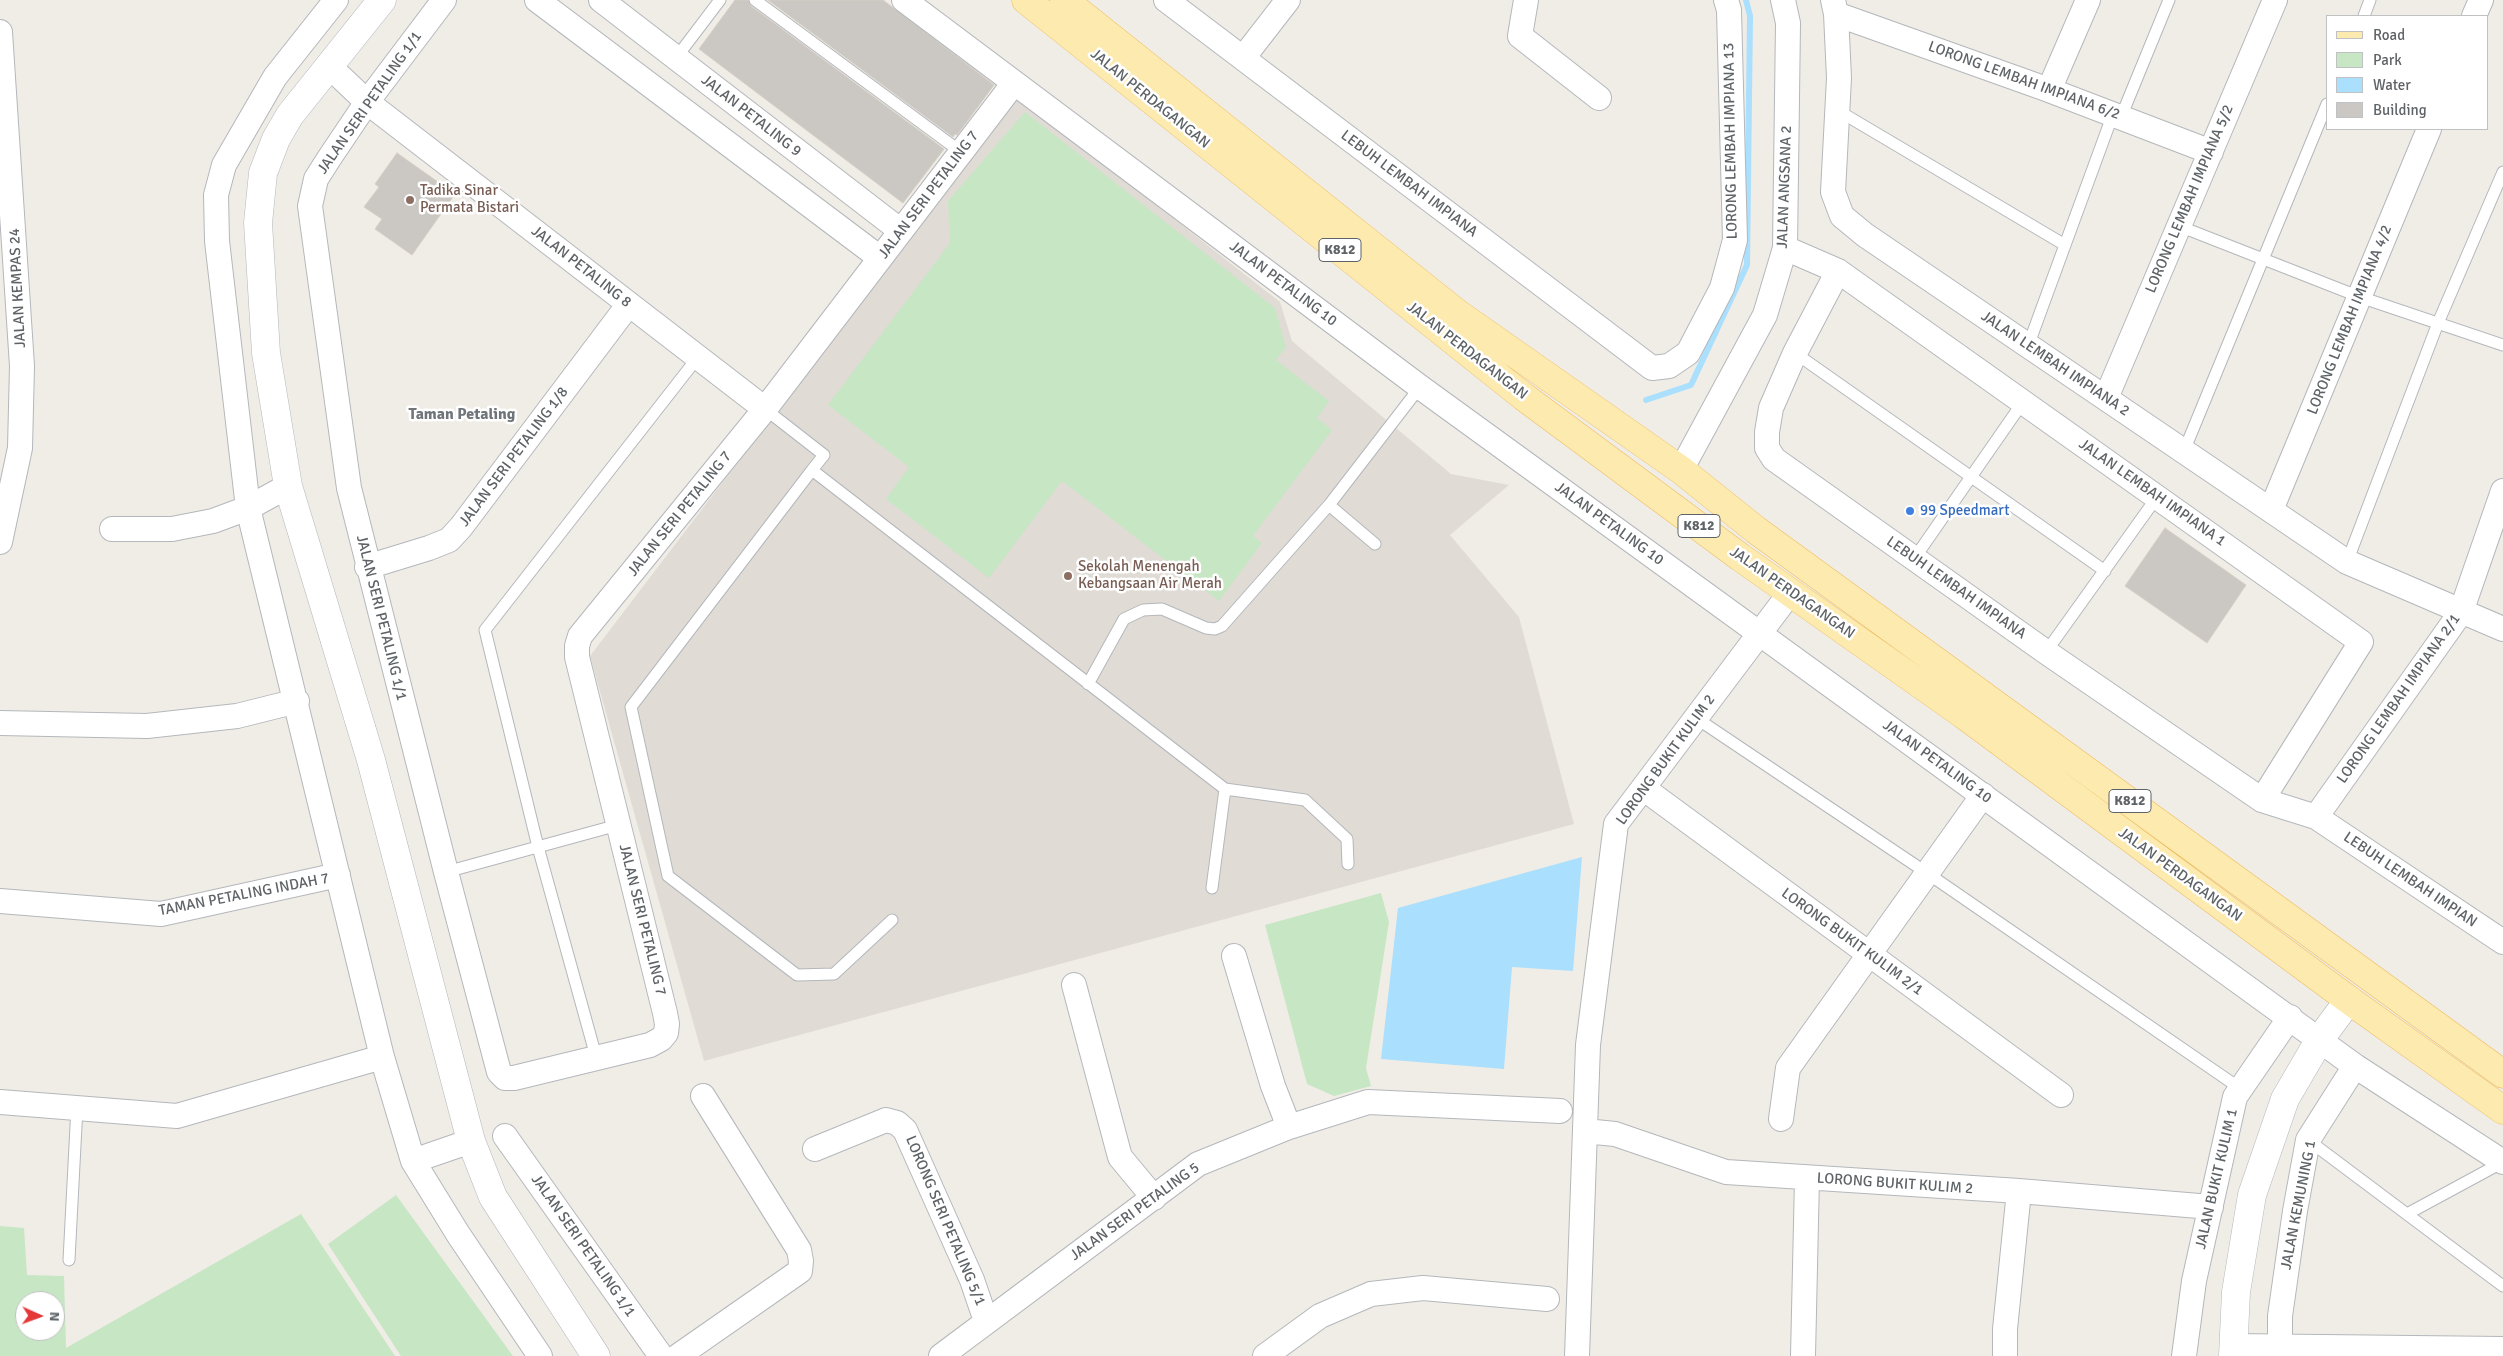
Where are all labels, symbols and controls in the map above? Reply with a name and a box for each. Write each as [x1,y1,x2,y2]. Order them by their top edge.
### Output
legend [2326,15,2488,130]
text: Road [2373,26,2405,44]
street label: JALAN SERI PETALING 1/1 [314,28,426,178]
street label: LORONG LEMBAH IMPIANA 6/2 [1926,38,2122,124]
street label: LORONG LEMBAH IMPIANA 13 [1720,43,1742,239]
street label: JALAN PERDAGANGAN [1087,45,1213,153]
text: Park [2373,51,2402,69]
street label: JALAN PETALING 9 [697,71,805,161]
text: Water [2373,76,2411,94]
text: Building [2373,101,2427,119]
street label: LORONG LEMBAH IMPIANA 5/2 [2142,102,2238,296]
street label: JALAN ANGSANA 2 [1774,125,1796,249]
street label: LEBUH LEMBAH IMPIANA [1337,127,1481,241]
street label: JALAN SERI PETALING 7 [875,128,983,262]
place label: Tadika Sinar Permata Bistari [420,182,519,217]
marker: Tadika Sinar Permata Bistari [404,194,416,206]
street label: JALAN PETALING 8 [527,222,635,312]
street label: LORONG LEMBAH IMPIANA 4/2 [2304,223,2396,417]
street label: JALAN KEMPAS 24 [6,228,30,348]
street label: JALAN PETALING 10 [1226,238,1340,330]
road number: K812 [1319,238,1361,262]
street label: JALAN PERDAGANGAN [1403,298,1531,404]
street label: JALAN LEMBAH IMPIANA 2 [1977,308,2133,420]
street label: JALAN SERI PETALING 1/8 [456,384,572,530]
district label: Taman Petaling [409,405,515,425]
street label: JALAN LEMBAH IMPIANA 1 [2075,435,2229,551]
street label: JALAN SERI PETALING 7 [624,448,736,580]
street label: JALAN PETALING 10 [1551,479,1667,569]
place label: 99 Speedmart [1920,502,2009,520]
marker: 99 Speedmart [1904,505,1916,517]
road number: K812 [1678,514,1720,538]
street label: JALAN SERI PETALING 1/1 [352,533,410,703]
street label: LEBUH LEMBAH IMPIANA [1883,533,2029,643]
street label: JALAN PERDAGANGAN [1726,543,1858,643]
place label: Sekolah Menengah Kebangsaan Air Merah [1078,558,1222,593]
marker: Sekolah Menengah Kebangsaan Air Merah [1062,570,1074,582]
street label: LORONG LEMBAH IMPIANA 2/1 [2333,611,2465,787]
street label: LORONG BUKIT KULIM 2 [1613,691,1719,829]
street label: JALAN PETALING 10 [1879,717,1995,807]
road number: K812 [2109,789,2151,812]
street label: JALAN PERDAGANGAN [2115,824,2245,926]
street label: LEBUH LEMBAH IMPIAN [2340,829,2480,931]
street label: JALAN SERI PETALING 7 [614,842,670,998]
street label: TAMAN PETALING INDAH 7 [157,870,331,920]
street label: LORONG BUKIT KULIM 2/1 [1777,884,1927,1000]
street label: JALAN BUKIT KULIM 1 [2192,1107,2242,1251]
street label: LORONG SERI PETALING 5/1 [901,1133,989,1309]
street label: JALAN KEMUNING 1 [2278,1139,2320,1271]
street label: JALAN SERI PETALING 5 [1067,1159,1203,1265]
street label: LORONG BUKIT KULIM 2 [1816,1170,1974,1198]
street label: JALAN SERI PETALING 1/1 [527,1171,639,1321]
north arrow [15,1291,65,1341]
text: N [46,1311,63,1322]

